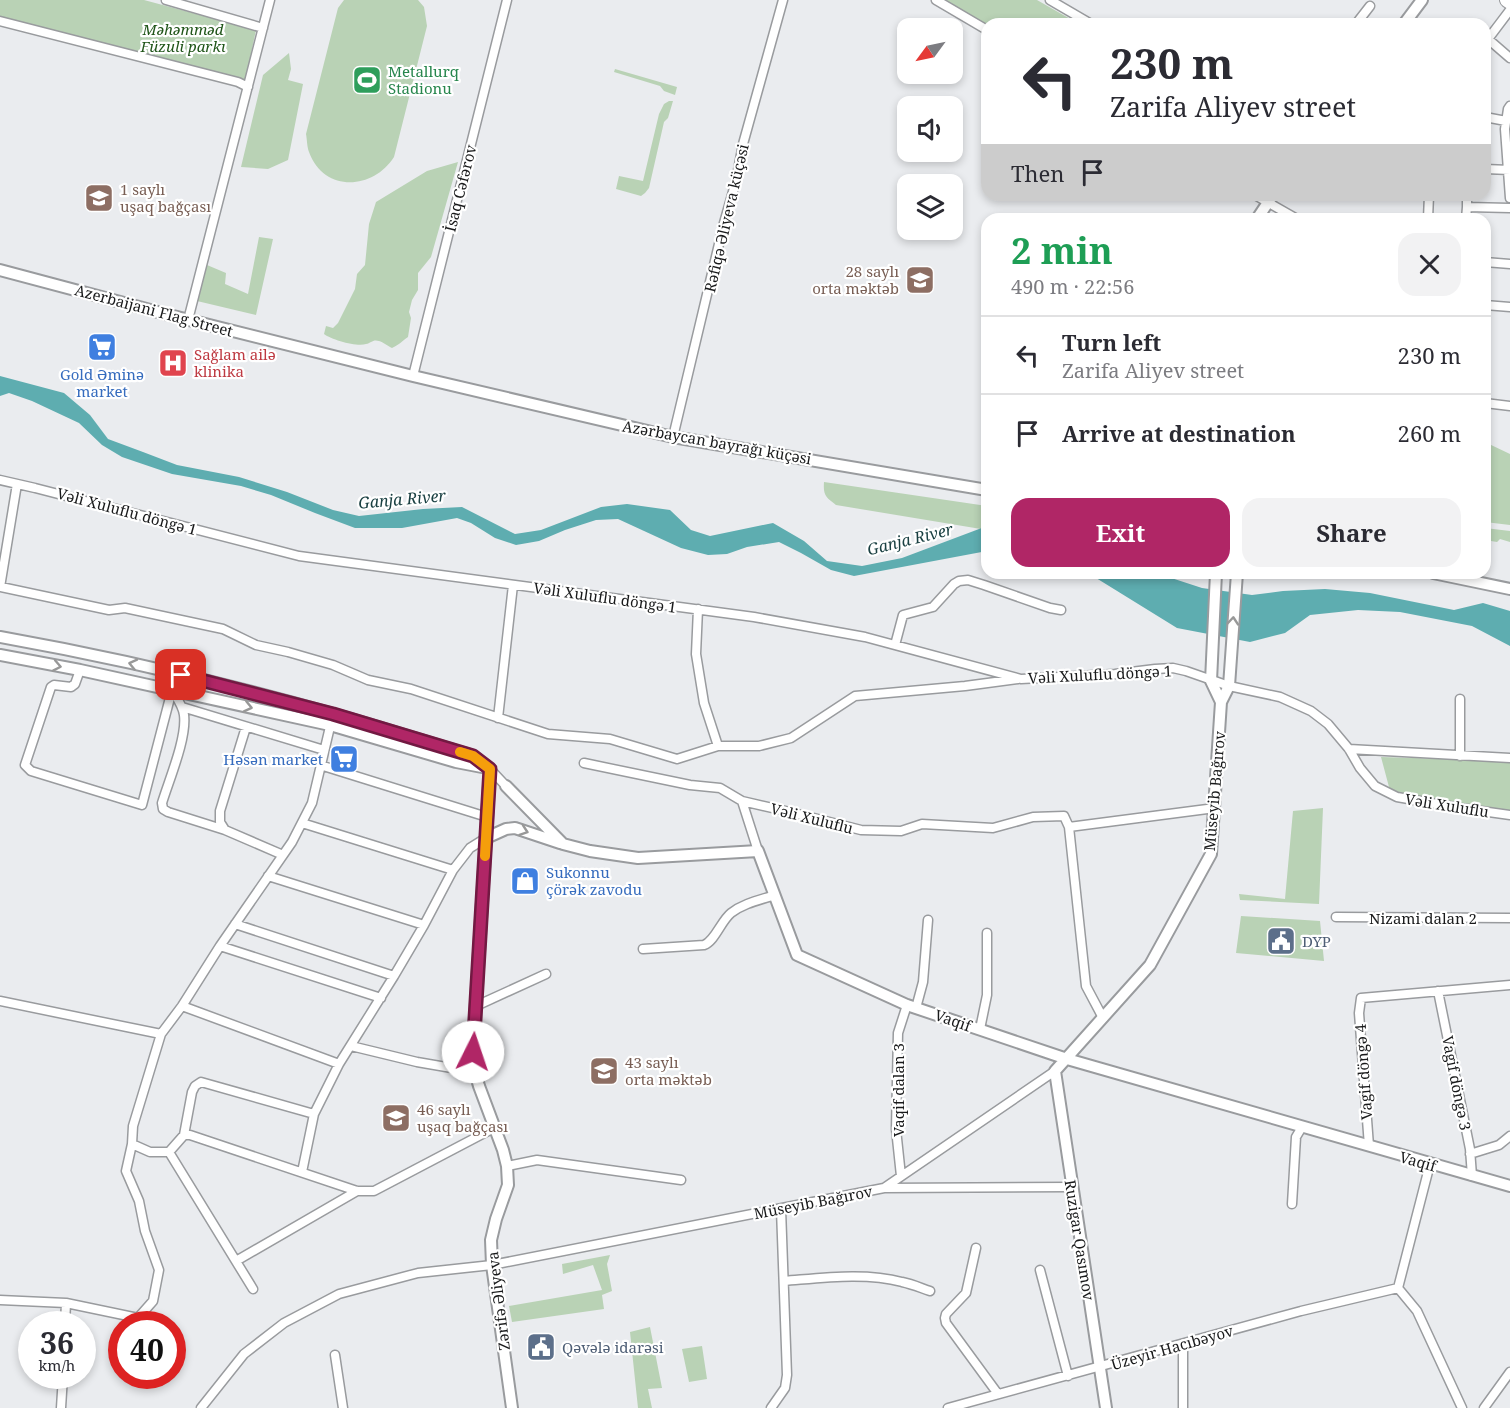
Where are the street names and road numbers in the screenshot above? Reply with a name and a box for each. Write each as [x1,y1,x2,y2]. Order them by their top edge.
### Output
street label: İsaq Cəfərov [440,142,481,234]
street label: Rəfiqə Əliyeva küçəsi [699,142,753,294]
street label: Azerbaijani Flag Street [73,279,235,341]
street label: Azərbaycan bayrağı küçəsi [621,416,813,469]
street label: Vəli Xuluflu döngə 1 [55,483,199,539]
street label: Vəli Xuluflu döngə 1 [532,577,678,617]
street label: Vəli Xuluflu döngə 1 [1027,660,1173,688]
street label: Müseyib Bağırov [1199,730,1229,852]
street label: Vəli Xuluflu [1404,789,1491,822]
street label: Vəli Xuluflu [769,798,856,838]
street label: Nizami dalan 2 [1369,908,1477,928]
street label: Vaqif [932,1004,975,1036]
street label: Vagif döngə 4 [1350,1023,1376,1121]
street label: Vagif döngə 3 [1438,1034,1476,1132]
street label: Vaqif dalan 3 [888,1043,908,1137]
street label: Vaqif [1397,1146,1440,1176]
street label: Ruzigar Qasımov [1061,1178,1099,1302]
street label: Müseyib Bağırov [752,1181,874,1223]
street label: Zərifə Əliyeva [482,1250,514,1352]
street label: Üzeyir Hacıbəyov [1109,1320,1236,1374]

